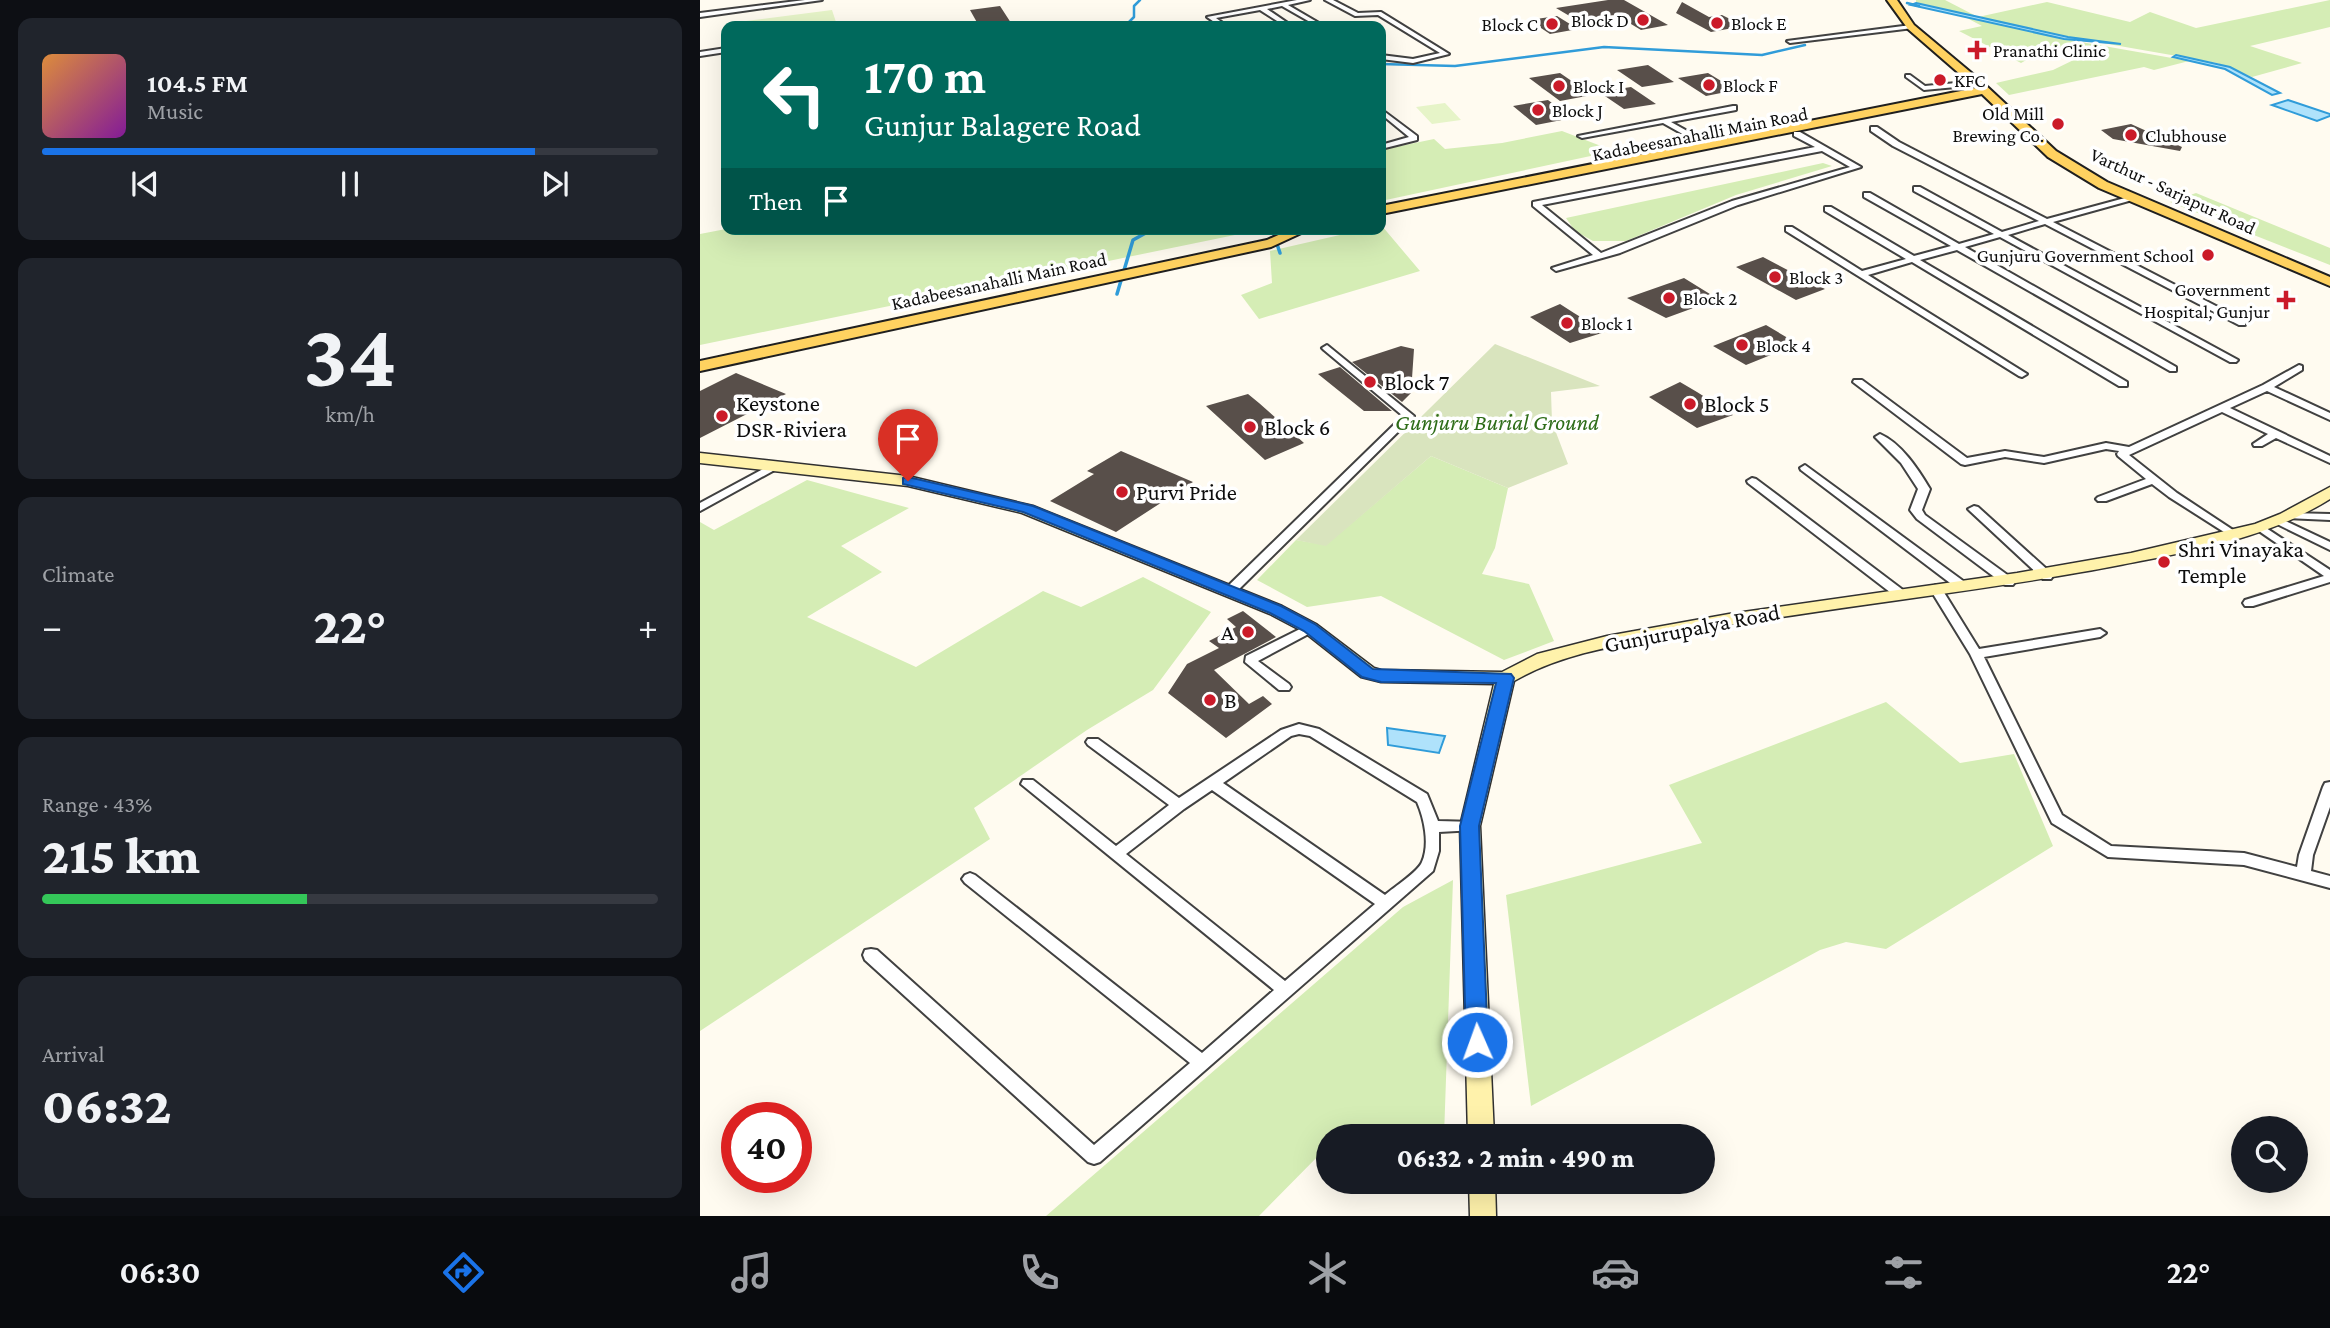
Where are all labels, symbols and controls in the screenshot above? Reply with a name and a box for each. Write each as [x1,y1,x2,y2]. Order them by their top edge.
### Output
place label: Block D [1571,10,1629,31]
marker: Block D [1635,12,1651,28]
place label: Block E [1731,13,1787,34]
place label: Block C [1482,14,1538,35]
marker: Block E [1709,15,1725,31]
marker: Block C [1544,16,1560,32]
marker: Pranathi Clinic [1967,40,1987,60]
place label: Pranathi Clinic [1993,40,2106,61]
icon: left [749,49,840,140]
text: 170 m [864,49,986,104]
text: 104.5 FM [147,69,248,98]
place label: KFC [1954,70,1985,91]
marker: KFC [1932,72,1948,88]
place label: Block F [1723,75,1778,96]
place label: Block I [1573,76,1624,97]
marker: Block F [1701,77,1717,93]
marker: Block I [1551,78,1567,94]
text: Music [147,98,203,124]
place label: Block J [1552,100,1603,121]
marker: Block J [1530,102,1546,118]
street label: Kadabeesanahalli Main Road [1590,103,1810,165]
place label: Old Mill Brewing Co. [1952,103,2044,146]
text: Gunjur Balagere Road [864,107,1141,143]
marker: Old Mill Brewing Co. [2050,116,2066,132]
place label: Clubhouse [2145,125,2227,146]
marker: Clubhouse [2123,127,2139,143]
street label: Varthur - Sarjapur Road [2087,144,2259,239]
icon: previous [126,165,164,203]
icon: pause [331,165,369,203]
icon: next [536,165,574,203]
icon: arrive [817,182,855,220]
text: Then [749,187,803,216]
place label: Gunjuru Government School [1977,245,2194,267]
marker: Gunjuru Government School [2200,247,2216,263]
street label: Kadabeesanahalli Main Road [890,248,1108,314]
place label: Block 3 [1789,267,1843,288]
marker: Block 3 [1767,269,1783,285]
place label: Government Hospital, Gunjur [2144,279,2271,323]
place label: Block 2 [1683,288,1737,309]
marker: Block 2 [1661,290,1677,306]
marker: Government Hospital, Gunjur [2276,290,2296,310]
text: 34 [303,304,397,406]
place label: Block 1 [1581,313,1633,334]
marker: Block 1 [1559,315,1575,331]
place label: Block 4 [1756,335,1811,356]
marker: Block 4 [1734,337,1750,353]
place label: Block 7 [1384,369,1450,395]
marker: Block 7 [1362,374,1378,390]
place label: Keystone DSR-Riviera [736,390,847,442]
place label: Block 5 [1704,391,1770,417]
marker: Block 5 [1682,396,1698,412]
text: km/h [325,401,375,427]
marker: Keystone DSR-Riviera [714,408,730,424]
pin [878,409,938,481]
park label: Gunjuru Burial Ground [1395,409,1600,436]
place label: Block 6 [1264,414,1330,440]
marker: Block 6 [1242,419,1258,435]
icon: arrive [889,420,927,458]
place label: Purvi Pride [1136,479,1237,505]
marker: Purvi Pride [1114,484,1130,500]
place label: Shri Vinayaka Temple [2178,536,2304,588]
marker: Shri Vinayaka Temple [2156,554,2172,570]
text: Climate [42,561,114,587]
text: 22° [313,596,387,654]
street label: Gunjurupalya Road [1602,598,1782,658]
text: − [42,605,62,647]
text: + [638,605,658,647]
place label: A [1221,619,1235,645]
marker: A [1240,624,1256,640]
place label: B [1224,687,1237,713]
marker: B [1202,692,1218,708]
text: Range · 43% [42,791,152,817]
text: 215 km [42,826,200,884]
position arrow [1440,1005,1514,1079]
text: Arrival [42,1041,105,1067]
text: 06:32 [42,1076,171,1134]
speed limit sign: 40 [721,1102,812,1193]
map controls [2231,1116,2308,1193]
button: search [2231,1116,2308,1193]
text: 06:32 · 2 min · 490 m [1397,1144,1634,1173]
icon: directions [439,1248,488,1297]
icon: music [727,1248,776,1297]
icon: phone [1015,1248,1064,1297]
icon: climate [1303,1248,1352,1297]
icon: car [1591,1248,1640,1297]
icon: filters [1879,1248,1928,1297]
text: 06:30 [119,1254,200,1290]
text: 22° [2166,1254,2210,1290]

